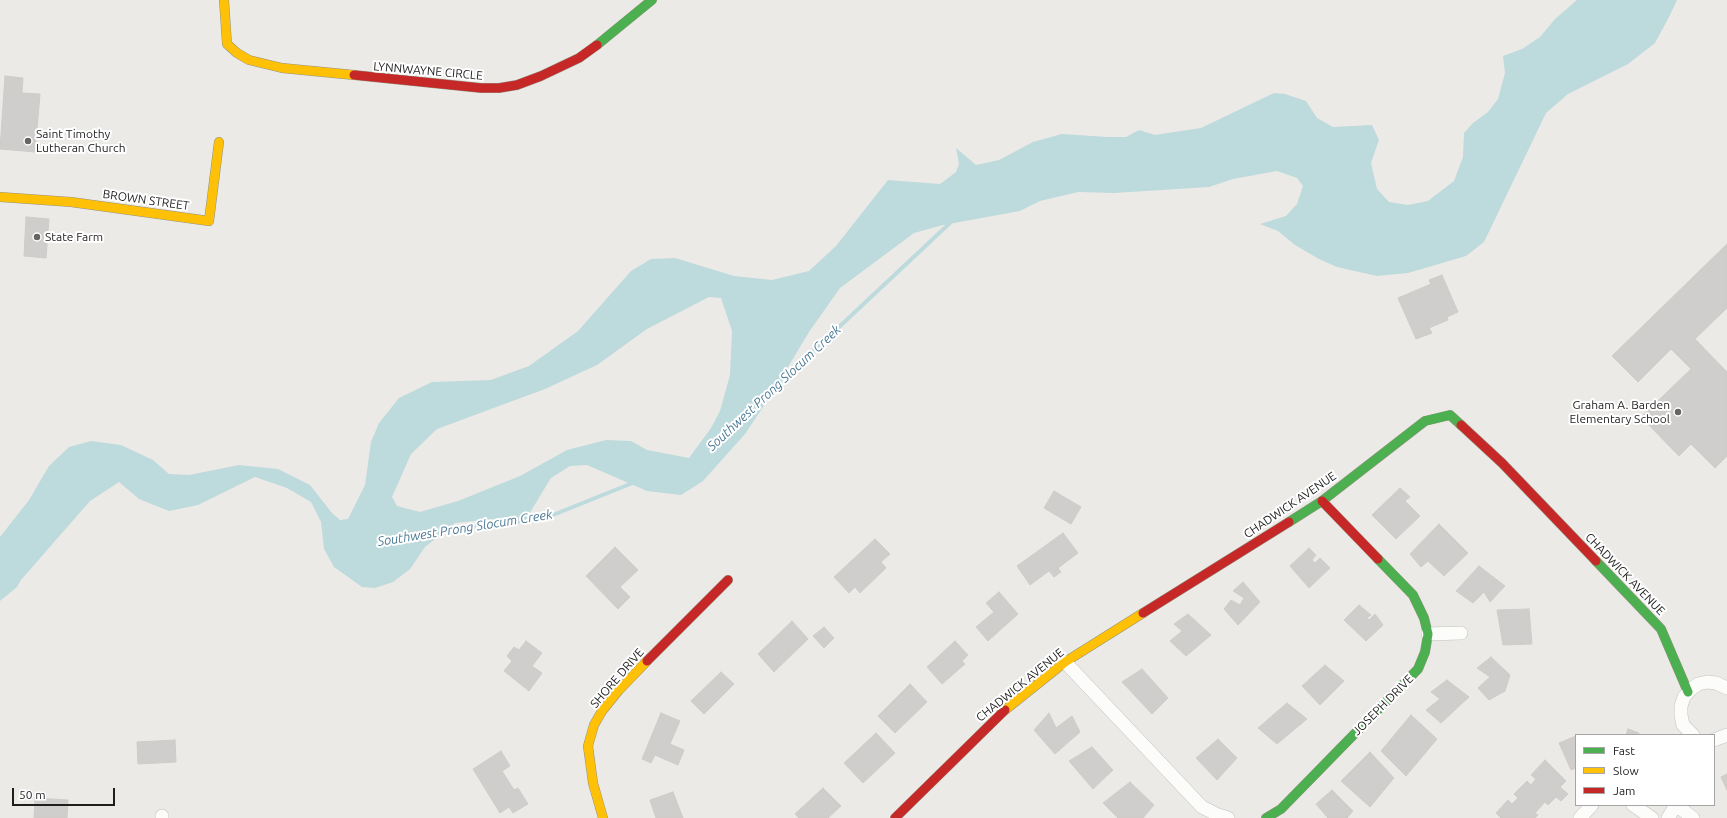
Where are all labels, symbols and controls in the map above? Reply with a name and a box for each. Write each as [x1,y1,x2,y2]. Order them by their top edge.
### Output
street label: LYNNWAYNE CIRCLE [373,59,483,83]
place label: Saint Timothy Lutheran Church [36,127,125,155]
marker: Saint Timothy Lutheran Church [23,136,33,146]
street label: BROWN STREET [102,187,190,213]
place label: State Farm [45,230,103,244]
marker: State Farm [32,232,42,242]
water label: Southwest Prong Slocum Creek [704,322,844,454]
place label: Graham A. Barden Elementary School [1570,398,1670,426]
marker: Graham A. Barden Elementary School [1673,407,1683,417]
street label: CHADWICK AVENUE [1241,469,1339,541]
water label: Southwest Prong Slocum Creek [376,506,554,550]
street label: CHADWICK AVENUE [1582,530,1668,618]
street label: SHORE DRIVE [587,645,647,711]
street label: CHADWICK AVENUE [973,645,1067,725]
street label: JOSEPH DRIVE [1350,672,1416,738]
legend [1575,734,1715,806]
text: Fast [1613,744,1635,757]
text: Slow [1613,764,1639,777]
scale bar [14,780,117,806]
text: Jam [1613,784,1635,797]
text: 50 m [19,788,46,801]

